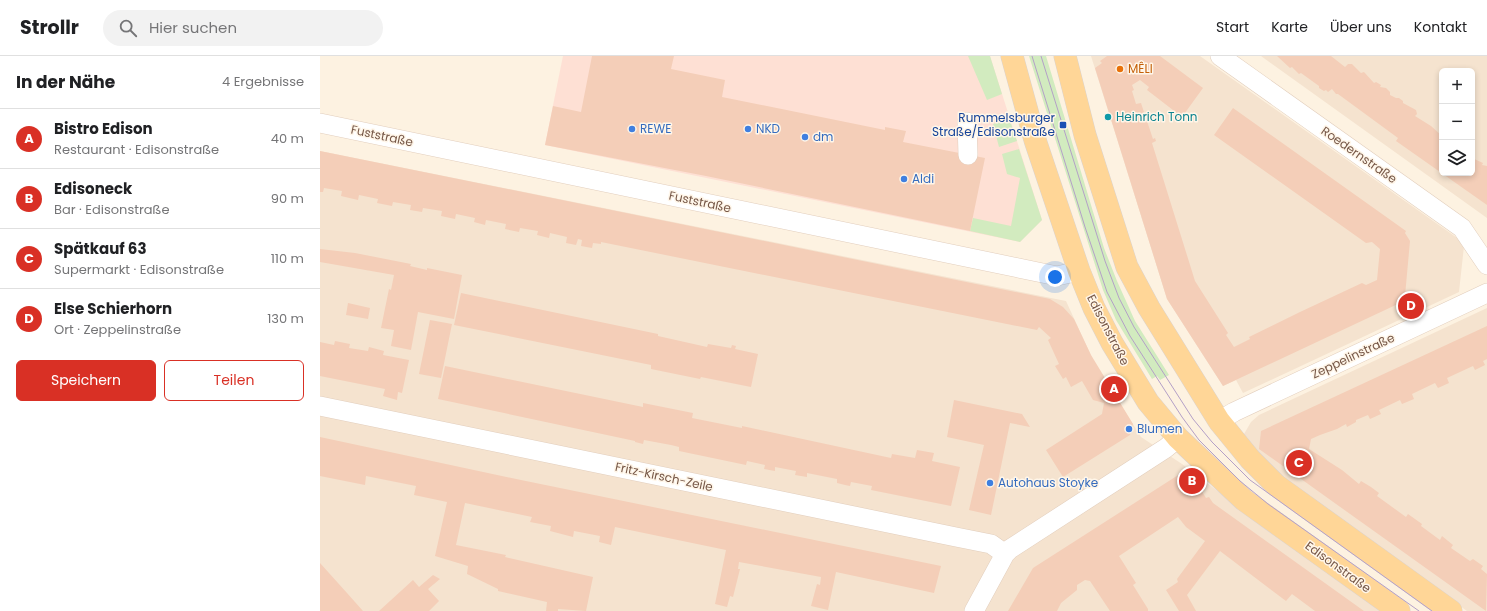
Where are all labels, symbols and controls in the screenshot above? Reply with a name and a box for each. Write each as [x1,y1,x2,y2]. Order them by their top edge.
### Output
search box [103,10,383,46]
text: Strollr [20,14,79,41]
icon: search [117,17,139,39]
text: Hier suchen [149,17,237,38]
text: Start [1216,17,1249,37]
text: Karte [1271,17,1308,37]
text: Über uns [1330,17,1392,37]
text: Kontakt [1414,17,1467,37]
place label: MÊLI [1128,60,1153,77]
marker: MÊLI [1115,64,1125,74]
map controls [1439,68,1475,176]
button: + [1439,68,1475,104]
text: In der Nähe [16,70,115,94]
text: 4 Ergebnisse [222,72,304,91]
button: − [1439,104,1475,140]
place label: Heinrich Tonn [1116,108,1198,125]
place label: Rummelsburger Straße/Edisonstraße [932,109,1056,140]
marker: Heinrich Tonn [1103,112,1113,122]
text: Bistro Edison [54,118,153,139]
place label: REWE [640,120,671,137]
place label: NKD [756,120,780,137]
marker: Rummelsburger Straße/Edisonstraße [1058,120,1068,130]
street label: Fuststraße [349,121,415,150]
street label: Roedernstraße [1318,122,1401,187]
marker: REWE [627,124,637,134]
marker: NKD [743,124,753,134]
place label: dm [813,128,833,145]
text: A [24,129,34,148]
text: 40 m [271,129,304,148]
marker: dm [800,132,810,142]
text: Restaurant · Edisonstraße [54,140,219,159]
button: layers [1439,140,1475,176]
place label: Aldi [912,170,934,187]
marker: Aldi [899,174,909,184]
text: Edisoneck [54,178,132,199]
street label: Fuststraße [667,187,733,216]
text: B [25,189,33,208]
text: 90 m [271,189,304,208]
text: Bar · Edisonstraße [54,200,169,219]
text: Spätkauf 63 [54,238,146,259]
text: C [24,249,34,268]
text: 110 m [271,249,304,268]
text: Supermarkt · Edisonstraße [54,260,224,279]
your location [1045,267,1065,287]
street label: Edisonstraße [1083,291,1134,368]
pin: D [1398,291,1424,321]
text: Else Schierhorn [54,298,172,319]
text: D [24,309,34,328]
text: 130 m [267,309,304,328]
text: Ort · Zeppelinstraße [54,320,181,339]
street label: Zeppelinstraße [1308,329,1397,382]
button: Speichern [16,360,156,401]
button: Teilen [164,360,304,401]
pin: A [1101,374,1127,404]
place label: Blumen [1137,420,1182,437]
marker: Blumen [1124,424,1134,434]
pin: C [1286,448,1312,478]
street label: Fritz-Kirsch-Zeile [614,458,715,495]
pin: B [1179,466,1205,496]
place label: Autohaus Stoyke [998,474,1098,491]
marker: Autohaus Stoyke [985,478,995,488]
street label: Edisonstraße [1302,537,1375,596]

